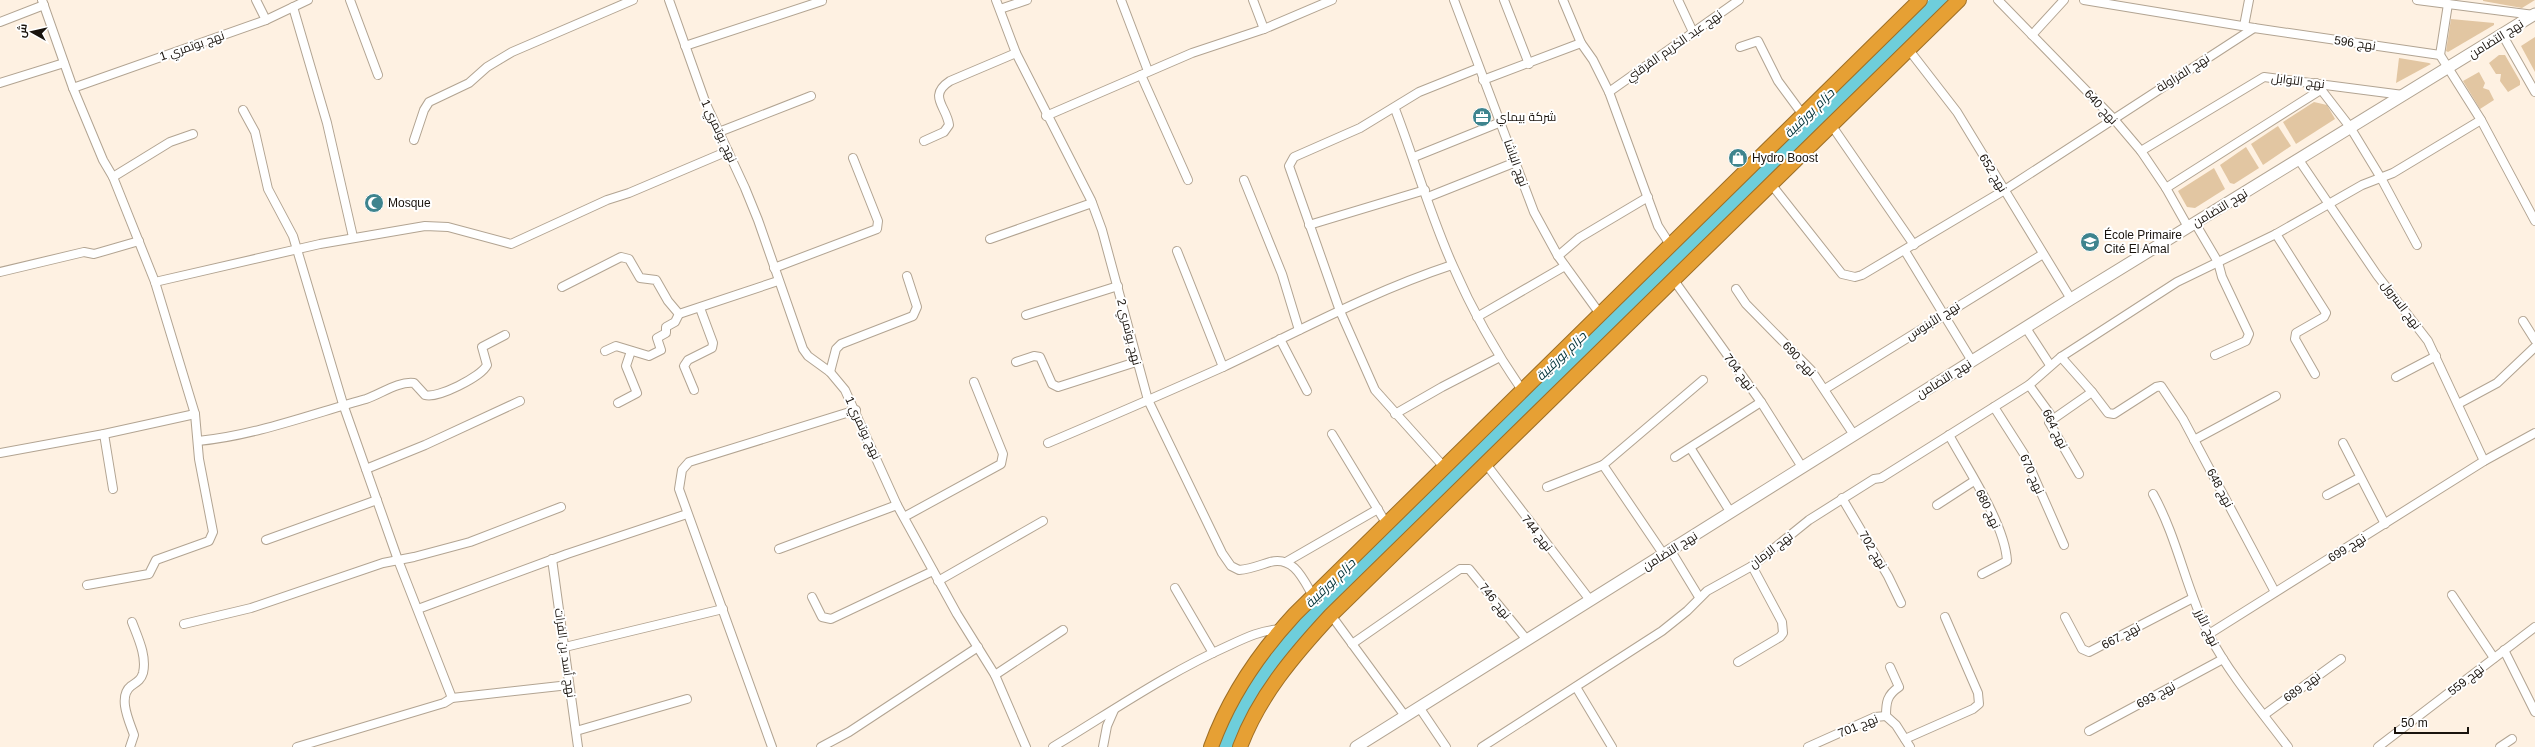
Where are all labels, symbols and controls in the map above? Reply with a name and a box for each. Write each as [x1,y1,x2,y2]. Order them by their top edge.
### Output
street label: نهج عبد الكريم القرقني [1623,8,1727,87]
north arrow [12,12,52,52]
street label: نهج التضامن [2466,17,2526,62]
text: ش [15,23,30,39]
street label: نهج بوتمري 1 [158,28,227,66]
street label: نهج 596 [2333,33,2377,54]
street label: نهج الفراولة [2154,51,2213,96]
street label: نهج التوابل [2270,71,2326,92]
water label: حزام بورقيبة [1781,85,1839,142]
street label: نهج 640 [2081,87,2120,128]
street label: نهج بوتمري 1 [696,97,740,166]
office icon: شركة بيماي [1471,106,1493,128]
place label: شركة بيماي [1496,110,1556,127]
street label: نهج الباشا [1500,138,1531,189]
shop icon: Hydro Boost [1727,147,1749,169]
place label: Hydro Boost [1752,151,1819,165]
street label: نهج 652 [1975,151,2010,195]
street label: نهج التضامن [2190,186,2251,231]
mosque icon: Mosque [363,192,385,214]
place label: Mosque [388,196,431,210]
place label: École Primaire Cité El Amal [2104,227,2182,256]
school or university icon: École Primaire Cité El Amal [2079,231,2101,253]
street label: نهج السرول [2378,278,2424,332]
street label: نهج بوتمري 2 [1111,297,1144,367]
street label: نهج الأبنوس [1903,299,1963,344]
water label: حزام بورقيبة [1533,328,1591,385]
street label: نهج 690 [1779,339,1818,380]
street label: نهج 704 [1720,351,1757,394]
street label: نهج التضامن [1914,357,1974,402]
street label: نهج بوتمري 1 [840,394,884,463]
street label: نهج 664 [2039,407,2071,451]
street label: نهج 670 [2016,452,2047,496]
street label: نهج 648 [2203,466,2236,510]
street label: نهج 680 [1972,487,2003,531]
street label: نهج 744 [1518,512,1555,554]
street label: نهج 702 [1855,528,1890,572]
street label: نهج التضامن [1640,529,1700,574]
street label: نهج الرمان [1746,529,1796,572]
street label: نهج 699 [2325,531,2369,566]
water label: حزام بورقيبة [1302,555,1360,612]
street label: نهج 746 [1476,580,1514,622]
street label: نهج الأرز [2191,606,2222,649]
street label: نهج أسد بن الفرات [551,607,579,699]
street label: نهج 667 [2099,620,2143,653]
street label: نهج 559 [2445,662,2487,699]
street label: نهج 689 [2281,669,2324,706]
street label: نهج 693 [2134,679,2178,712]
scale bar [2395,709,2468,735]
street label: نهج 701 [1836,712,1880,741]
text: 50 m [2401,716,2428,730]

